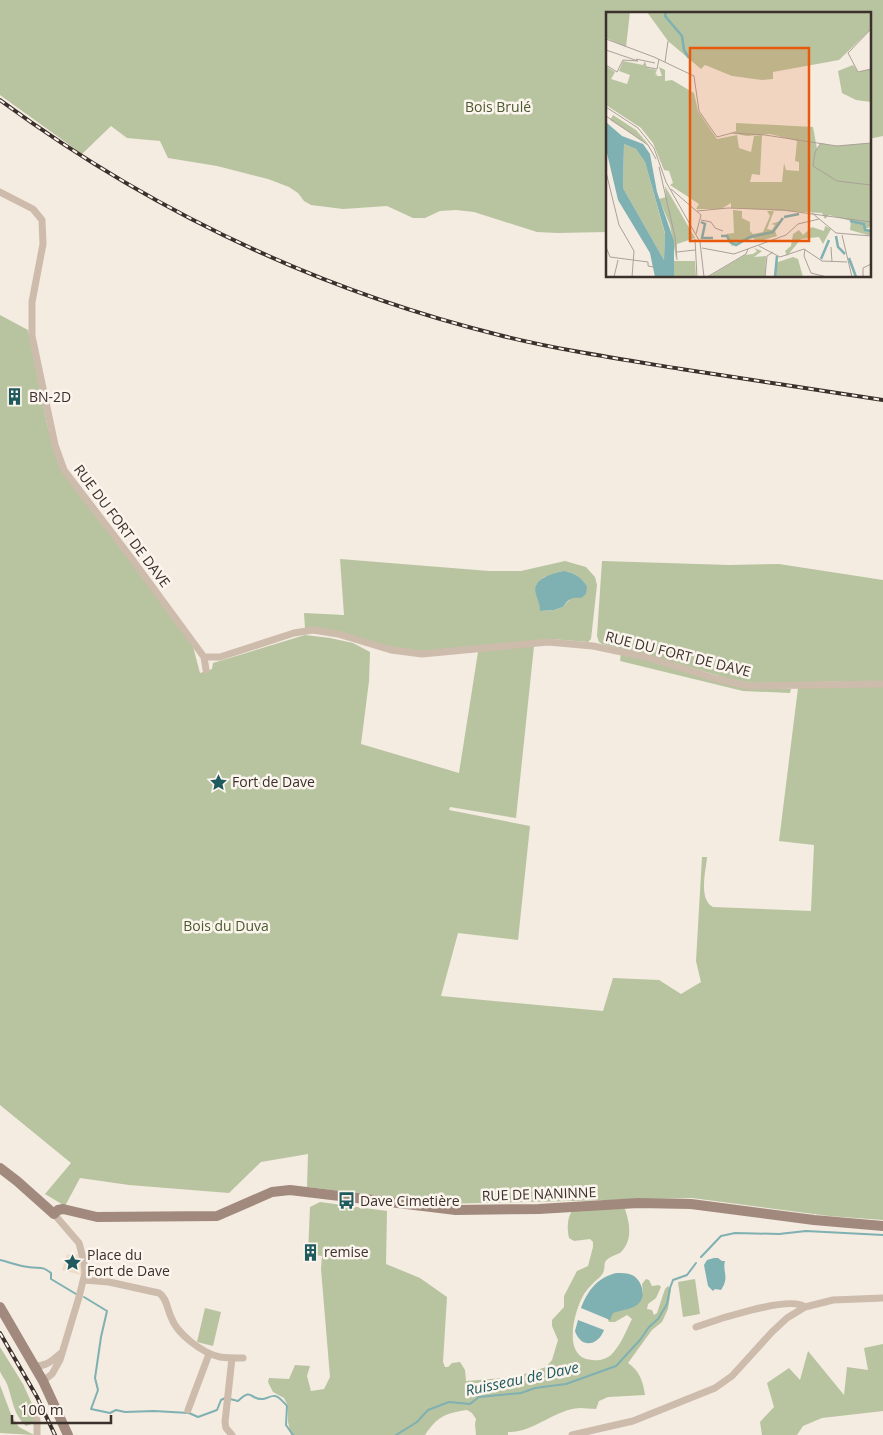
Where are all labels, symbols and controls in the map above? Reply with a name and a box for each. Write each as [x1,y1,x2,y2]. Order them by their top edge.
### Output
inset map [606,12,870,278]
park label: Bois Brulé [465,97,531,116]
building icon: BN-2D [5,387,25,407]
place label: BN-2D [29,387,71,406]
street label: RUE DU FORT DE DAVE [70,460,175,591]
street label: RUE DU FORT DE DAVE [603,626,753,681]
place icon: Fort de Dave [208,772,228,792]
place label: Fort de Dave [232,772,315,791]
park label: Bois du Duva [183,916,269,935]
street label: RUE DE NANINNE [481,1182,597,1205]
bus stop icon: Dave Cimetière [336,1191,356,1211]
place label: Dave Cimetière [360,1191,460,1210]
building icon: remise [300,1242,320,1262]
place label: remise [324,1242,369,1261]
place label: Place du Fort de Dave [87,1245,170,1280]
place icon: Place du Fort de Dave [63,1253,83,1273]
water label: Ruisseau de Dave [463,1356,581,1400]
scale bar [12,1392,111,1424]
text: 100 m [20,1399,64,1419]

